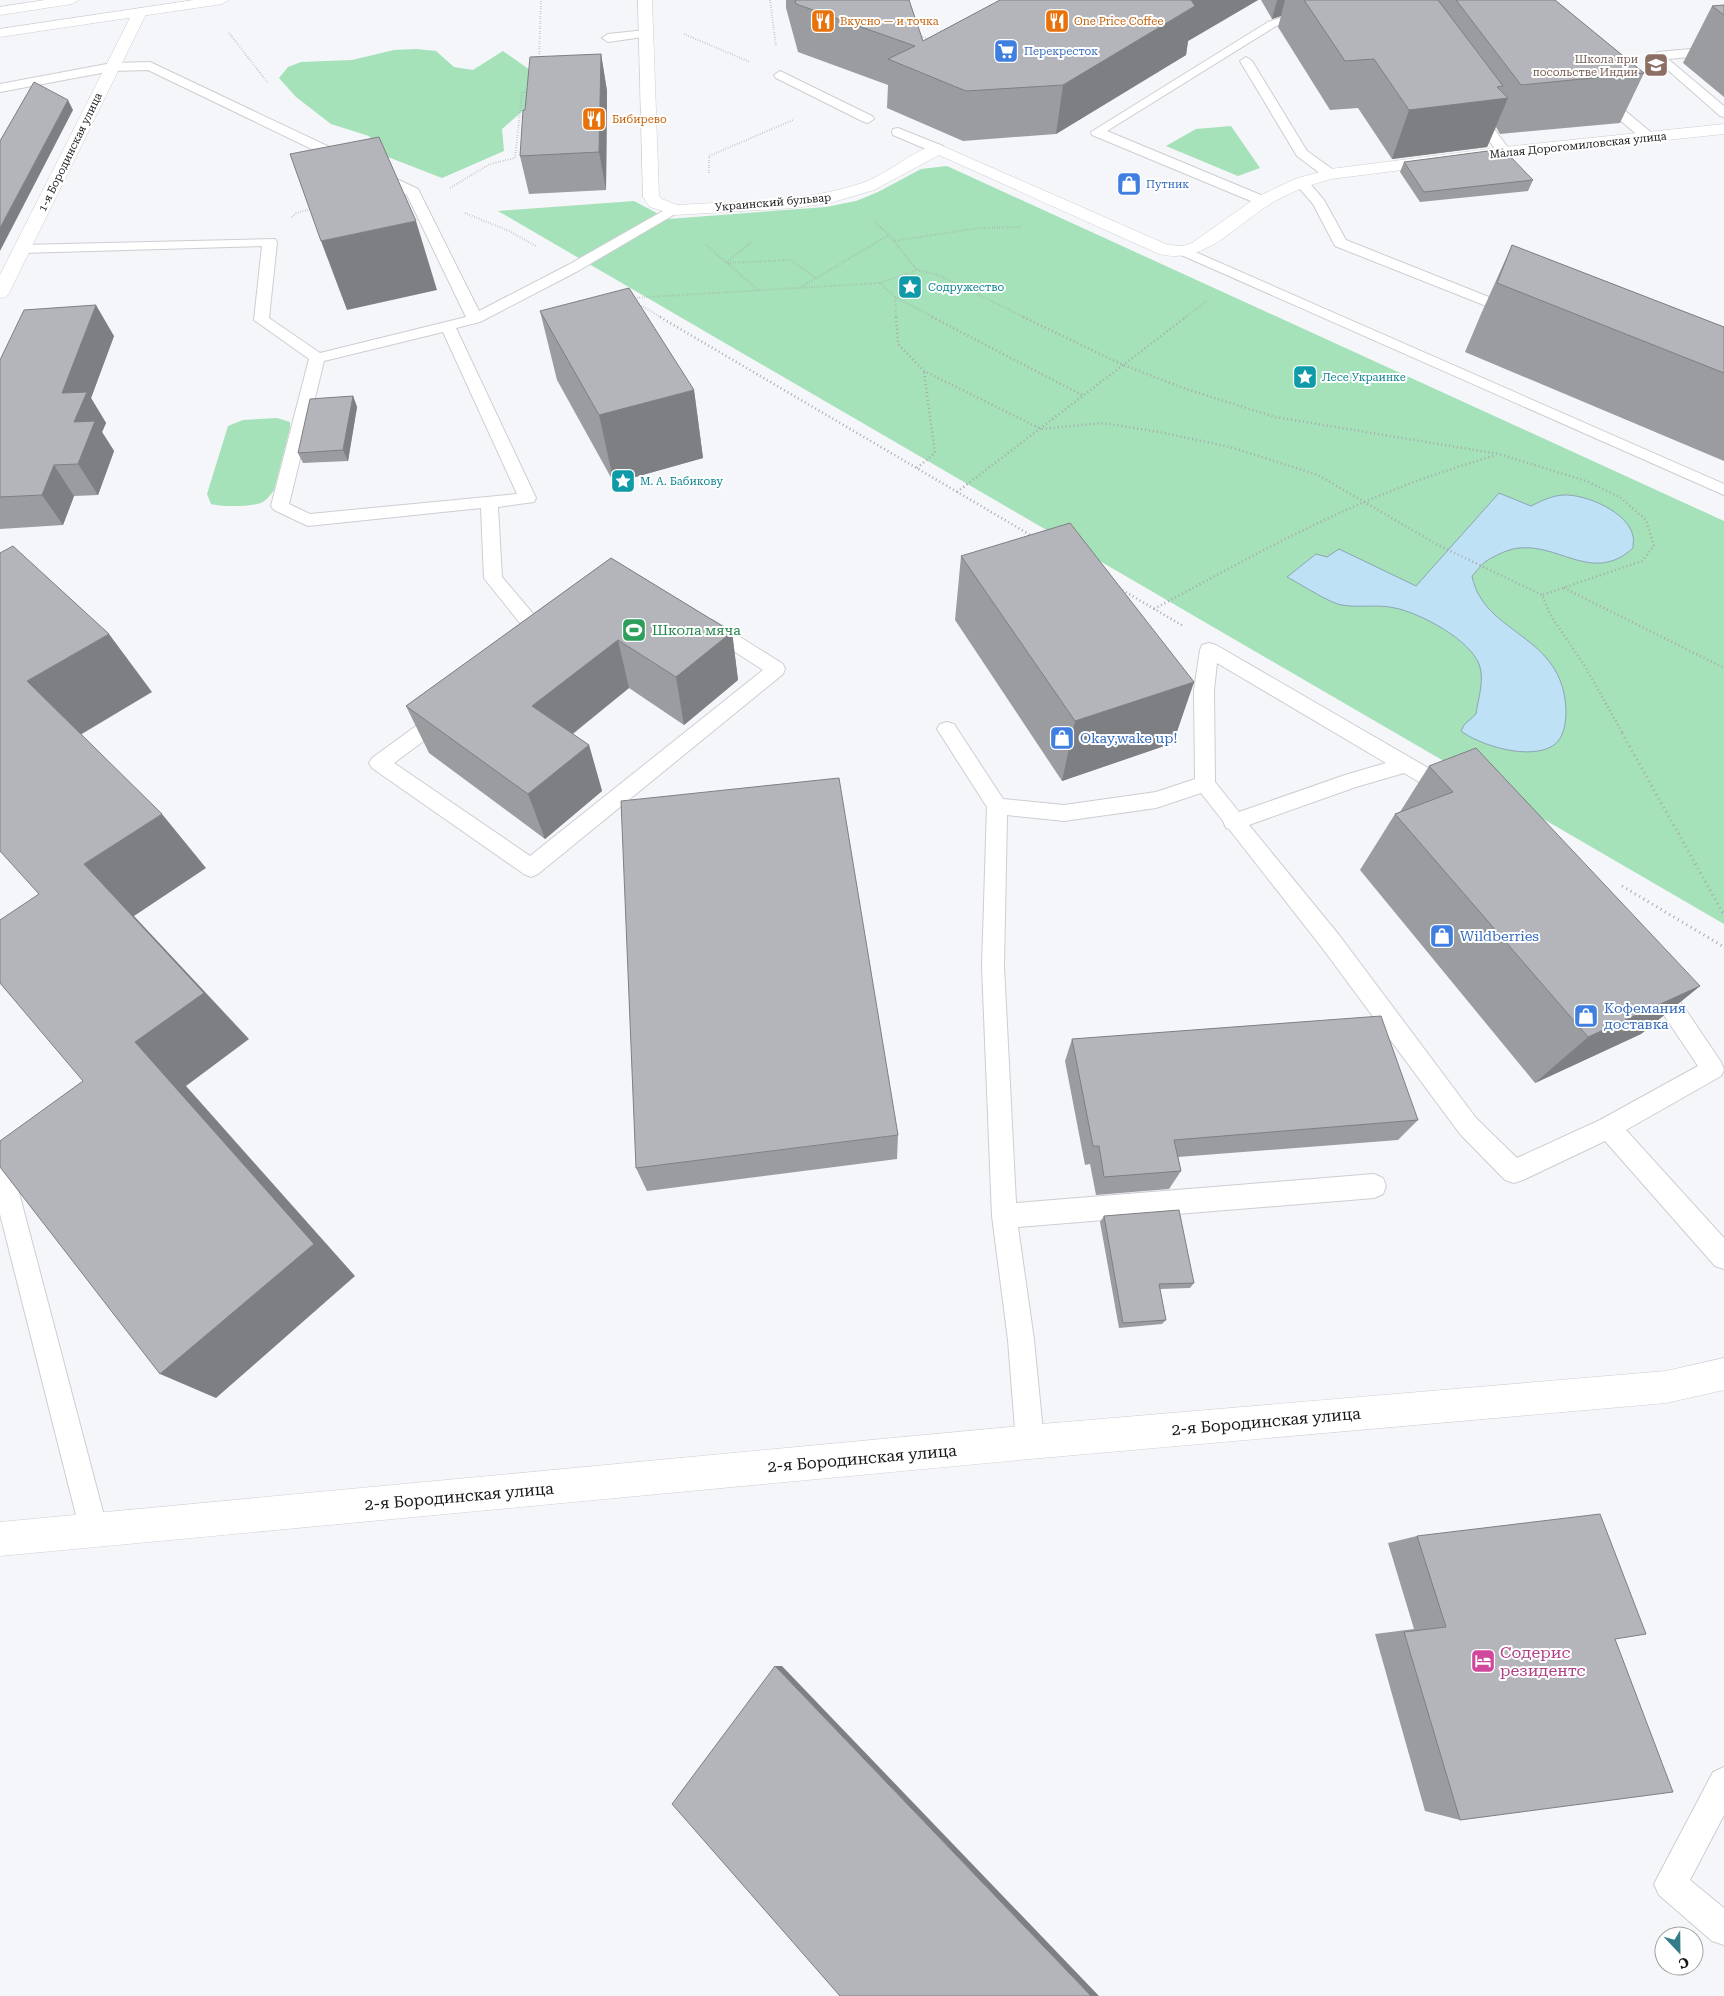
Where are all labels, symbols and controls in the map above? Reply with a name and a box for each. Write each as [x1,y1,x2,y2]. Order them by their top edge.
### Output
restaurant icon: Вкусно — и точка [810,8,836,34]
restaurant icon: One Price Coffee [1044,8,1070,34]
place label: Вкусно — и точка [840,15,939,28]
place label: One Price Coffee [1074,15,1163,28]
supermarket icon: Перекресток [993,38,1019,64]
place label: Перекресток [1024,45,1098,58]
school or university icon: Школа при посольстве Индии [1643,52,1669,78]
place label: Школа при посольстве Индии [1533,53,1638,79]
street label: 1-я Бородинская улица [36,91,105,214]
restaurant icon: Бибирево [581,106,607,132]
place label: Бибирево [612,113,667,126]
street label: Малая Дорогомиловская улица [1489,130,1667,161]
shop icon: Путник [1116,171,1142,197]
place label: Путник [1146,178,1189,191]
street label: Украинский бульвар [714,191,832,214]
place icon: Содружество [897,274,923,300]
place label: Содружество [928,281,1004,294]
place icon: Лесе Украинке [1292,364,1318,390]
place label: Лесе Украинке [1322,371,1406,384]
place icon: М. А. Бабикову [610,468,636,494]
place label: М. А. Бабикову [640,475,723,488]
sports icon: Школа мяча [621,617,647,643]
place label: Школа мяча [652,622,741,638]
shop icon: Okay,wake up! [1049,725,1075,751]
place label: Okay,wake up! [1080,730,1177,746]
shop icon: Wildberries [1429,923,1455,949]
place label: Wildberries [1460,928,1539,944]
place label: Кофемания доставка [1604,1000,1686,1032]
shop icon: Кофемания доставка [1573,1003,1599,1029]
street label: 2-я Бородинская улица [1171,1404,1362,1439]
street label: 2-я Бородинская улица [767,1441,958,1476]
street label: 2-я Бородинская улица [364,1479,555,1514]
place label: Содерис резидентс [1500,1643,1586,1680]
hotel icon: Содерис резидентс [1470,1648,1496,1674]
north arrow [1654,1926,1704,1976]
text: С [1676,1954,1691,1972]

